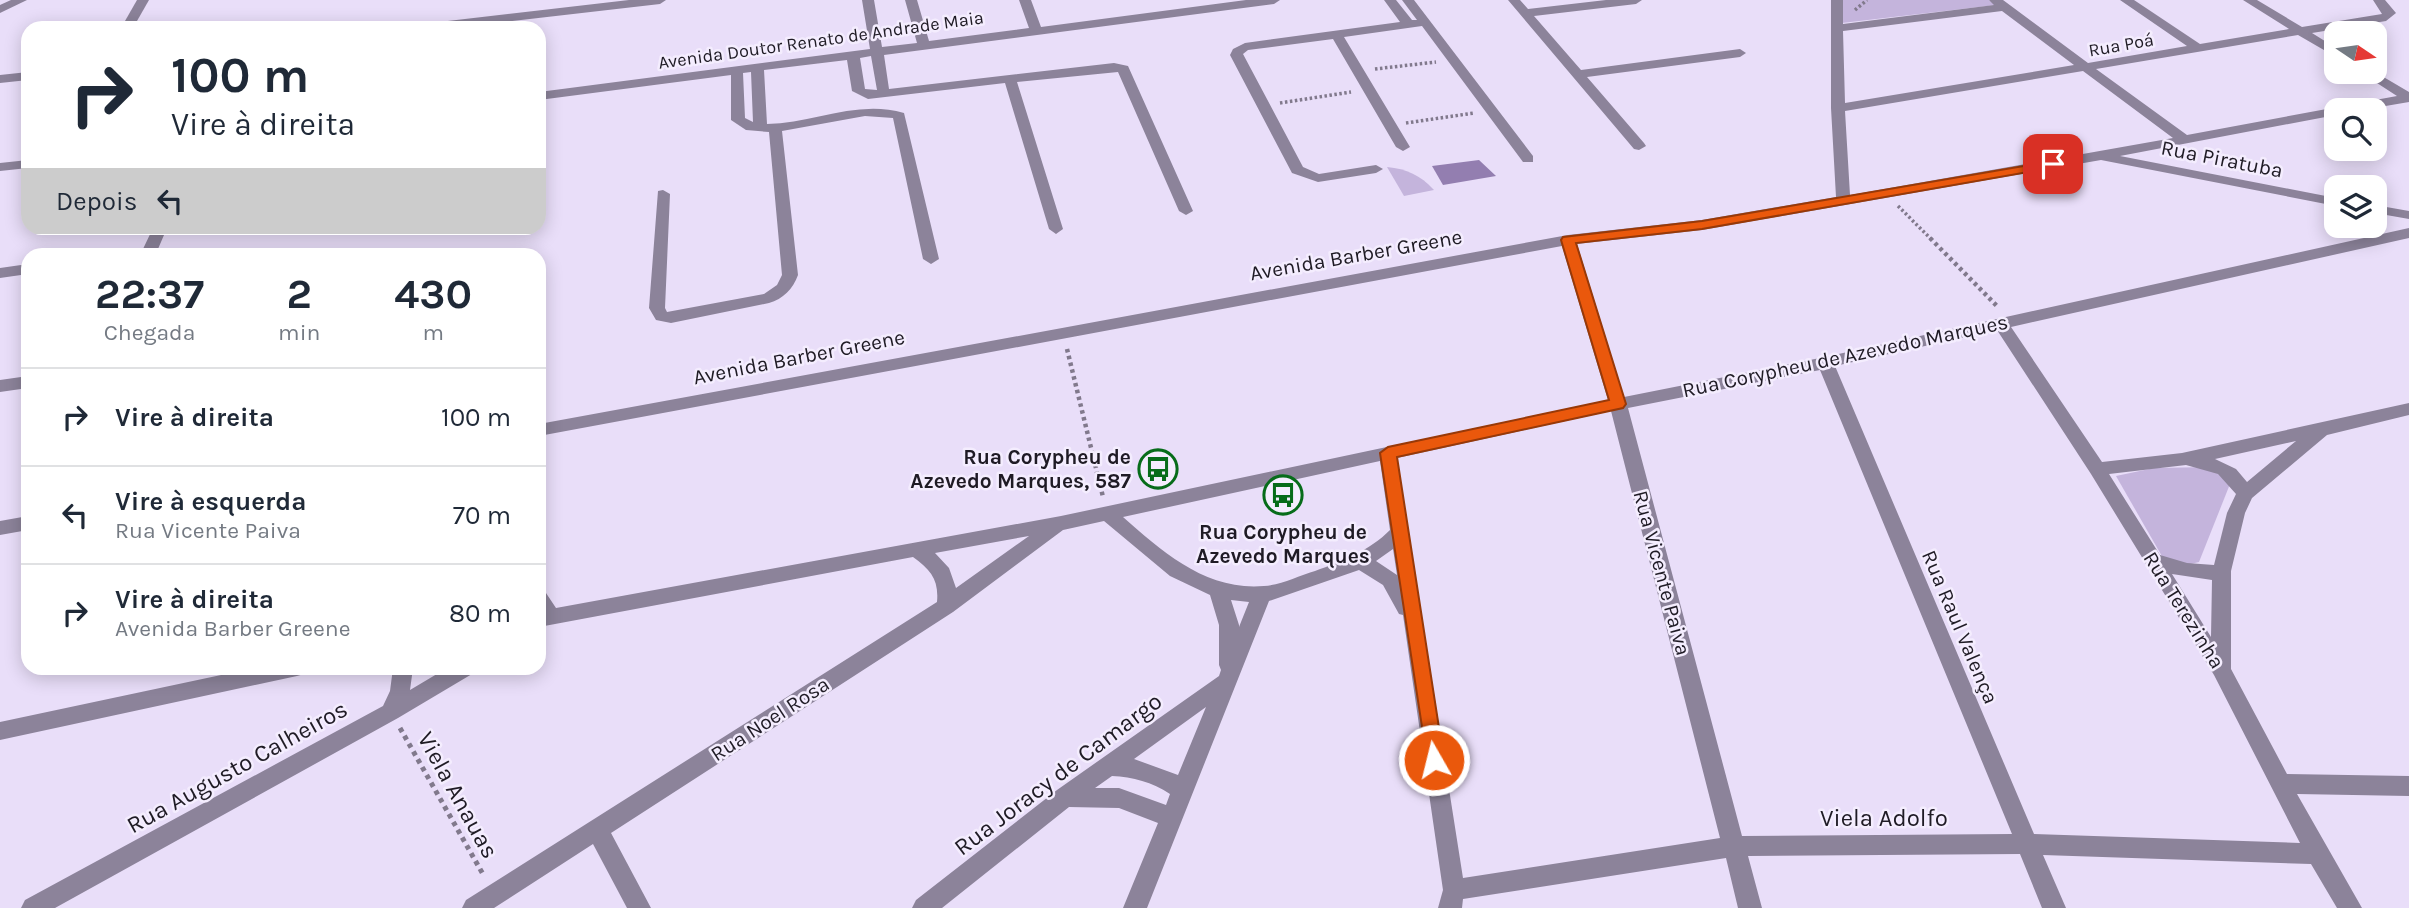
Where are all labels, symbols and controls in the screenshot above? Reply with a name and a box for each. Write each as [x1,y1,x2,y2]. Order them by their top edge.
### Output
street label: Avenida Doutor Renato de Andrade Maia [657,6,985,74]
north arrow [2324,21,2387,84]
map controls [2324,21,2387,238]
street label: Rua Poá [2087,28,2155,62]
text: 100 m [171,47,309,104]
icon: right [56,49,147,140]
button: search [2324,98,2387,161]
text: Vire à direita [171,106,355,143]
pin [2023,134,2083,194]
street label: Rua Piratuba [2159,135,2285,183]
icon: arrive [2034,145,2072,183]
button: layers [2324,175,2387,238]
icon: left [151,182,189,220]
text: Depois [56,186,137,217]
street label: Avenida Barber Greene [1248,225,1464,285]
text: 22:37 [95,269,204,319]
text: 2 [287,269,312,319]
text: 430 [394,269,472,319]
street label: Rua Corypheu de Azevedo Marques [1680,310,2010,402]
text: Chegada [104,319,195,346]
text: min [278,319,320,346]
text: m [422,319,444,346]
street label: Avenida Barber Greene [691,325,907,389]
icon: right [56,398,94,436]
text: Vire à direita [115,402,274,433]
text: 100 m [441,402,511,433]
place label: Rua Corypheu de Azevedo Marques, 587 [910,445,1132,494]
bus stop icon: Rua Corypheu de Azevedo Marques, 587 [1137,448,1179,490]
bus stop icon: Rua Corypheu de Azevedo Marques [1262,474,1304,516]
text: Vire à esquerda [115,486,306,517]
street label: Rua Vicente Paiva [1628,488,1696,658]
icon: left [56,496,94,534]
text: 70 m [453,500,511,531]
text: Rua Vicente Paiva [115,517,301,544]
place label: Rua Corypheu de Azevedo Marques [1196,520,1370,569]
street label: Rua Raul Valença [1917,547,2003,707]
street label: Rua Terezinha [2138,547,2230,673]
text: Vire à direita [115,584,274,615]
icon: right [56,594,94,632]
text: 80 m [449,598,511,629]
text: Avenida Barber Greene [115,615,350,642]
street label: Rua Noel Rosa [706,672,834,766]
street label: Rua Joracy de Camargo [949,687,1167,861]
street label: Rua Augusto Calheiros [122,695,352,839]
position arrow [1397,723,1471,797]
street label: Viela Anauas [412,727,504,863]
street label: Viela Adolfo [1820,804,1948,832]

